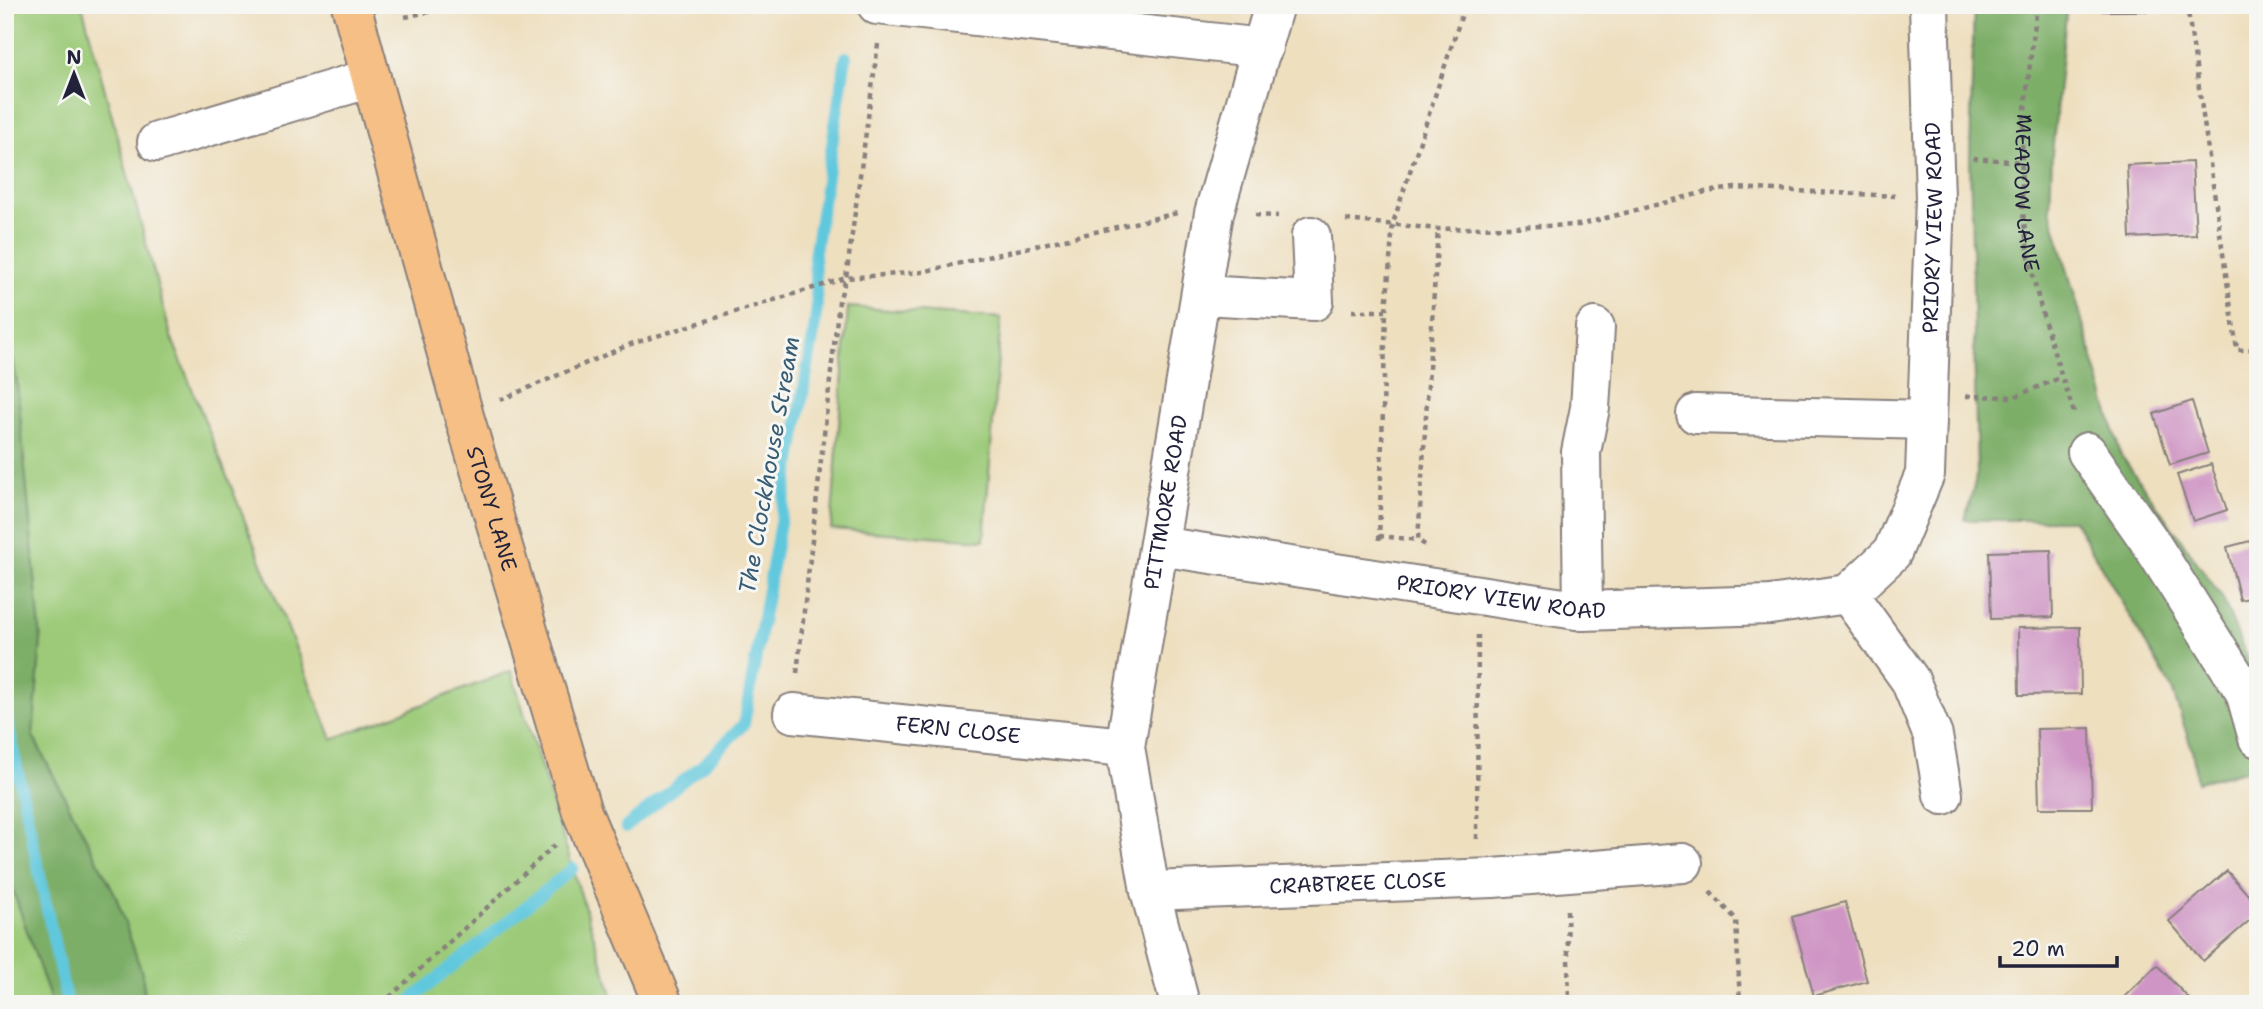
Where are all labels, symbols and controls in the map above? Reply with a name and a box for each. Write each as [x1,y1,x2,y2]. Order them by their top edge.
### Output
north arrow [38,38,108,108]
text: N [66,45,82,70]
street label: MEADOW LANE [2007,113,2046,275]
street label: PRIORY VIEW ROAD [1916,122,1949,334]
water label: The Clockhouse Stream [732,334,806,596]
street label: PITTMORE ROAD [1137,413,1194,592]
street label: STONY LANE [460,443,523,575]
street label: PRIORY VIEW ROAD [1394,569,1606,625]
street label: FERN CLOSE [894,710,1022,750]
street label: CRABTREE CLOSE [1269,866,1447,900]
scale bar [2000,925,2118,969]
text: 20 m [2011,935,2065,963]

